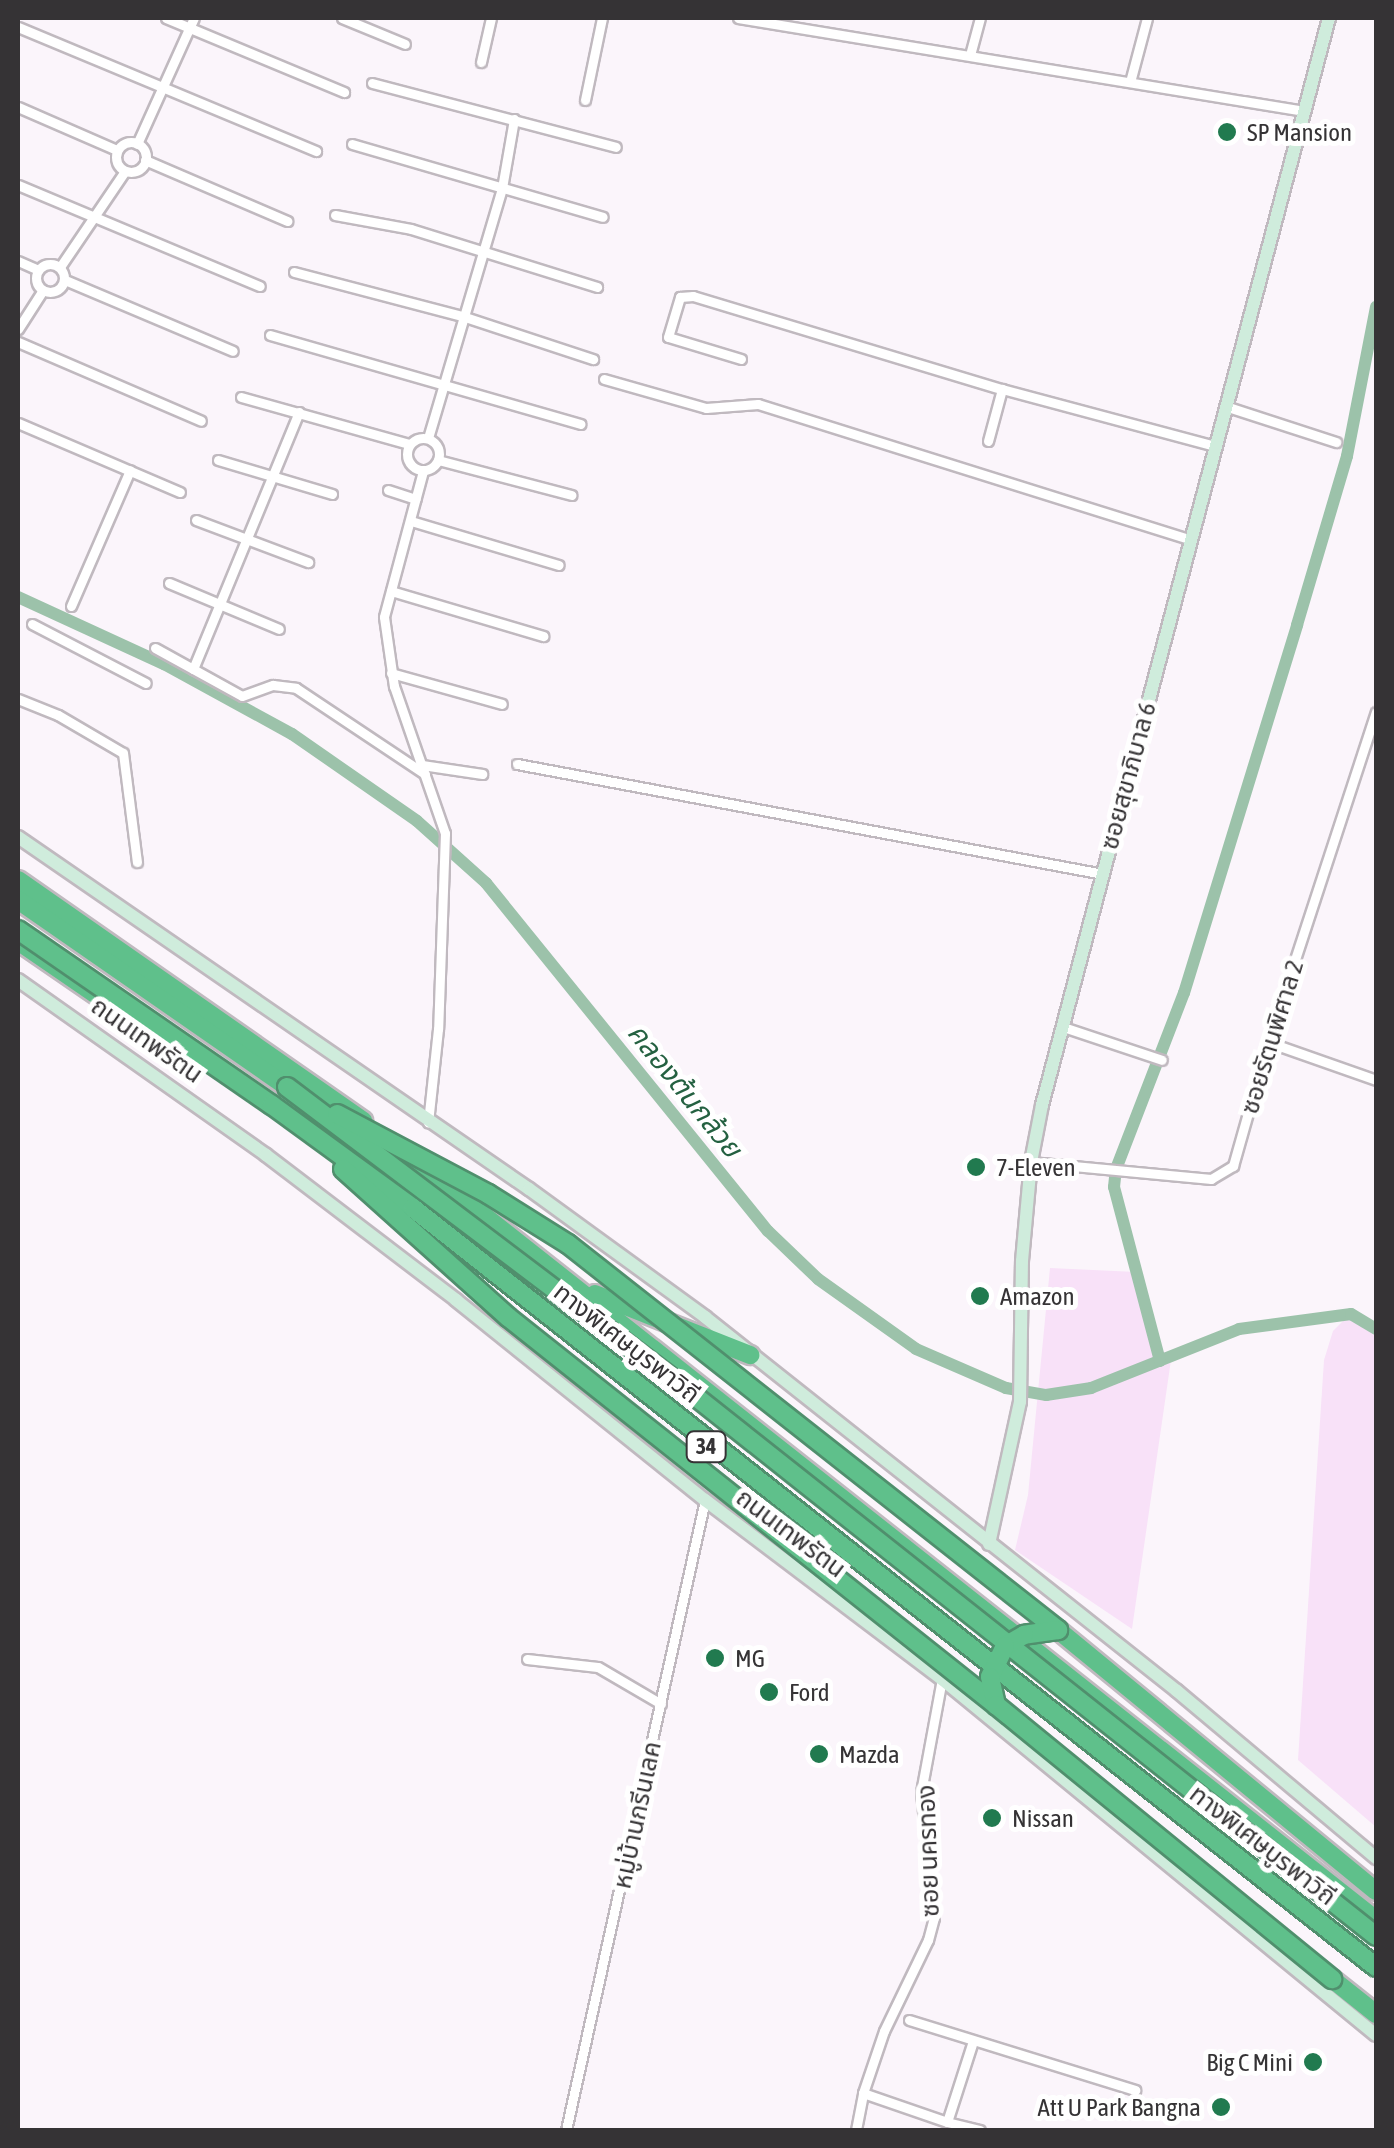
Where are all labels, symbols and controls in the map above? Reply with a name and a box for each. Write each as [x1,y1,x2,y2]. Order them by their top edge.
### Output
place label: SP Mansion [1247,117,1352,147]
marker: SP Mansion [1216,121,1238,143]
street label: ซอยสุขาภิบาล 6 [1094,699,1162,853]
street label: ซอยรัตนพิศาล 2 [1234,956,1310,1118]
street label: ถนนเทพรัตน [86,991,208,1089]
water label: คลองต้นกล้วย [621,1016,749,1164]
place label: 7-Eleven [996,1152,1076,1182]
marker: 7-Eleven [965,1156,987,1178]
street label: ทางพิเศษบูรพาวิถี [548,1277,706,1409]
place label: Amazon [1000,1281,1074,1311]
marker: Amazon [969,1285,991,1307]
road number: 34 [684,1430,728,1464]
street label: ถนนเทพรัตน [730,1482,852,1584]
place label: MG [735,1643,765,1673]
marker: MG [704,1647,726,1669]
place label: Ford [789,1677,830,1707]
marker: Ford [758,1681,780,1703]
street label: หมู่บ้านกรีนเลค [607,1739,667,1891]
place label: Mazda [839,1739,900,1769]
marker: Mazda [808,1743,830,1765]
street label: ทางพิเศษบูรพาวิถี [1184,1779,1342,1911]
street label: ซอย นครทอง [911,1784,945,1918]
place label: Nissan [1012,1803,1074,1833]
marker: Nissan [981,1807,1003,1829]
place label: Big C Mini [1206,2047,1293,2077]
marker: Big C Mini [1302,2051,1324,2073]
place label: Att U Park Bangna [1037,2092,1201,2122]
marker: Att U Park Bangna [1210,2096,1232,2118]

